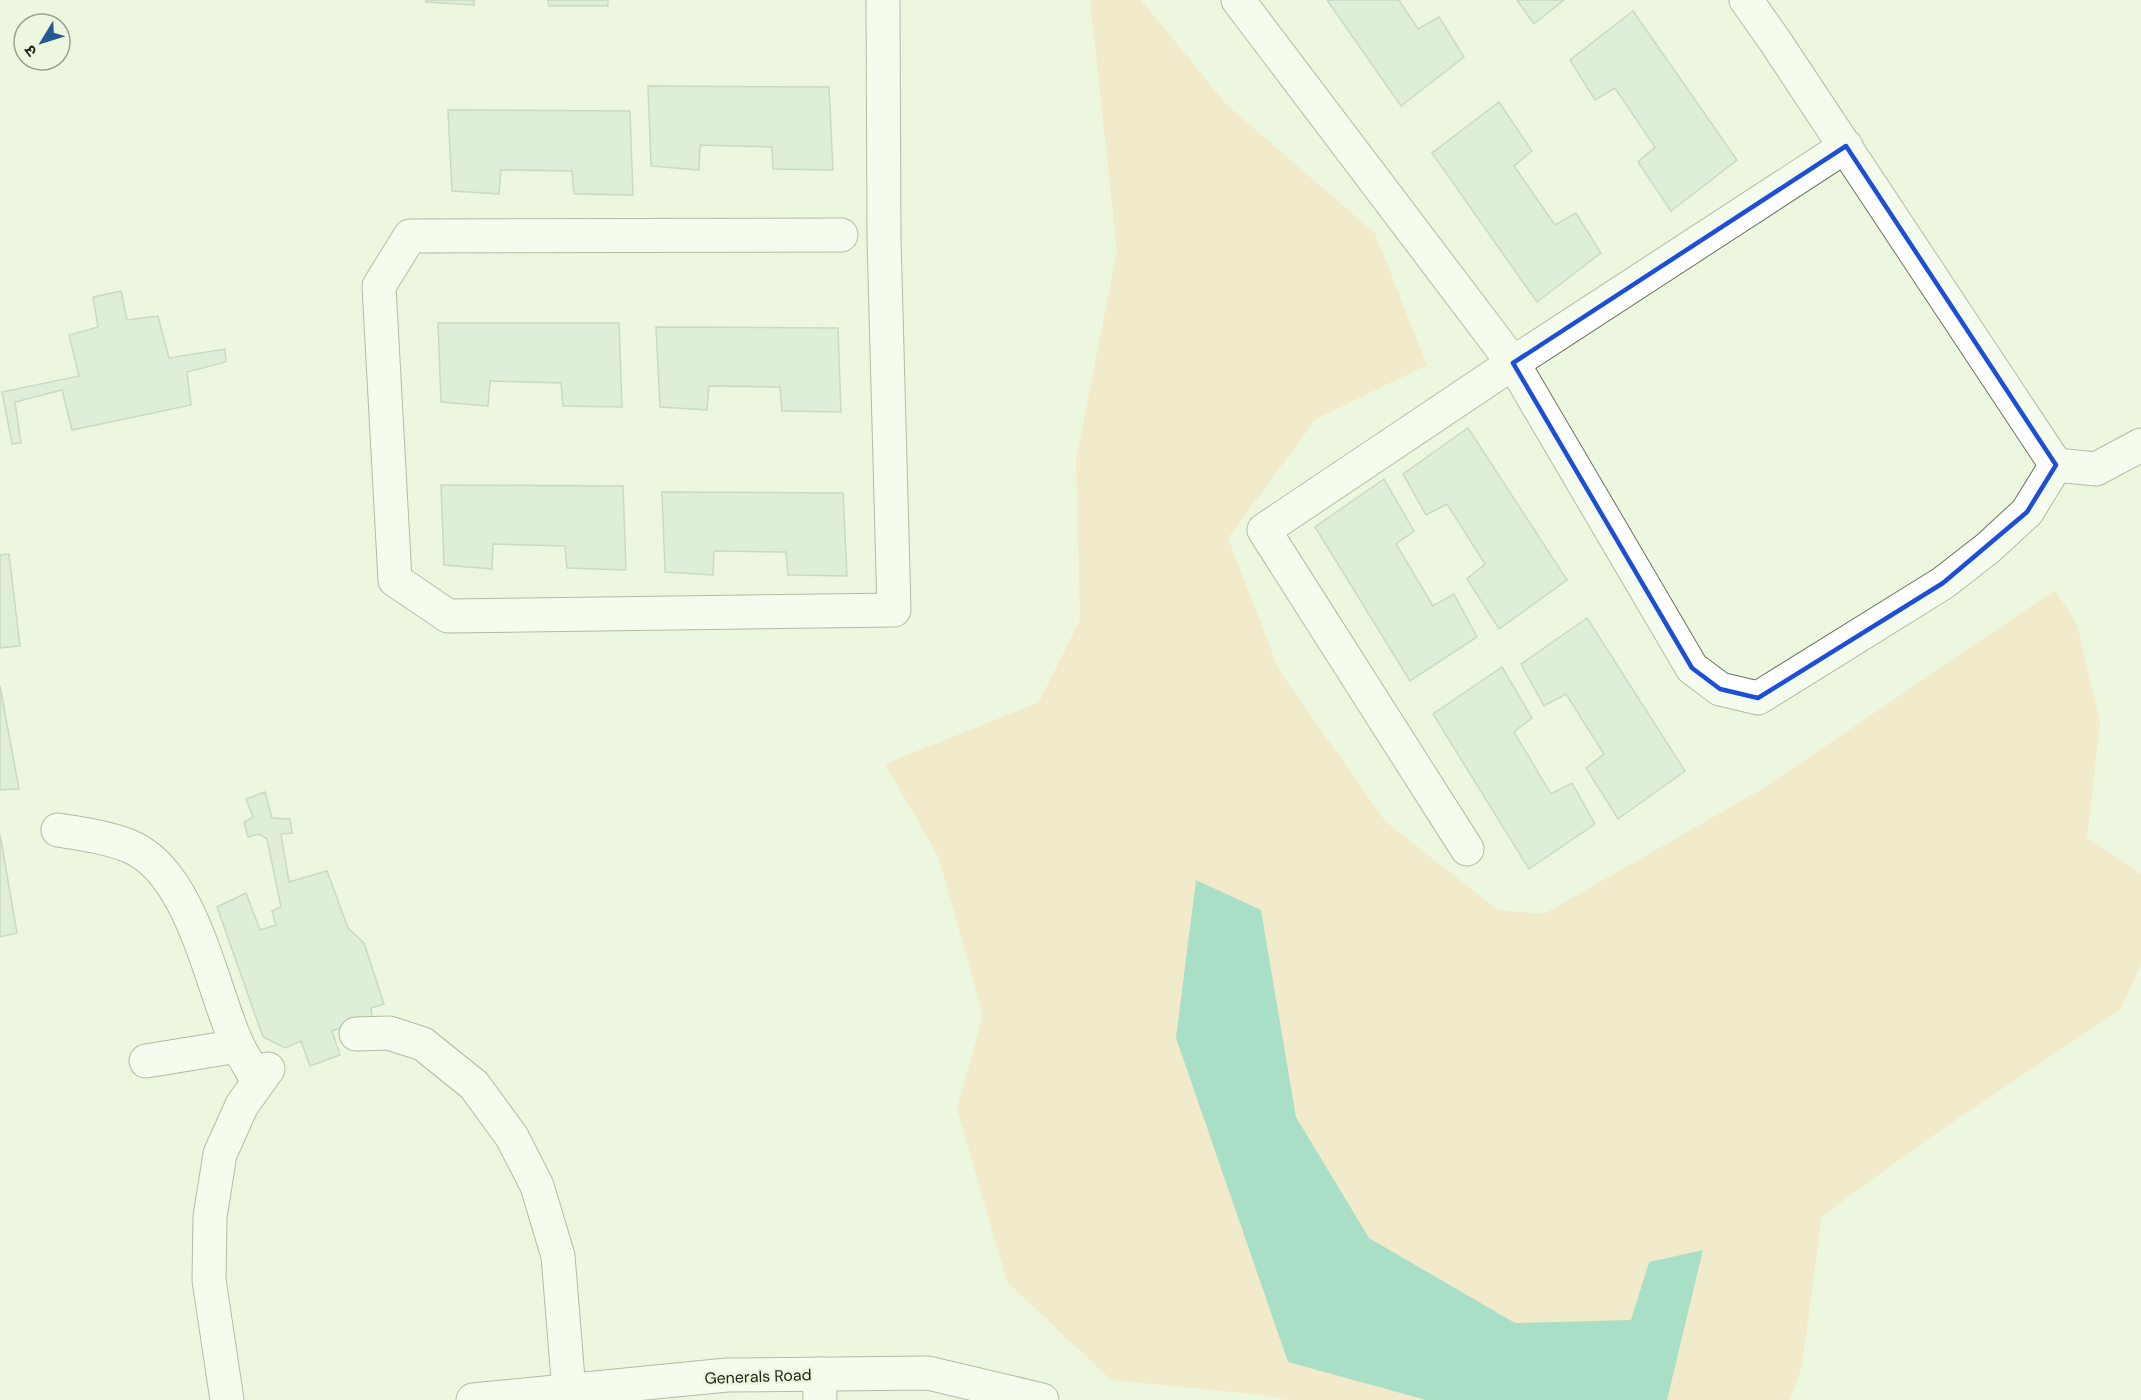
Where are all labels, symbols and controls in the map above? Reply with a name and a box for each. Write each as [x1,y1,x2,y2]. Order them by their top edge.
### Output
north arrow [12,12,72,72]
text: उ [19,40,42,61]
street label: Generals Road [704,1364,812,1389]

